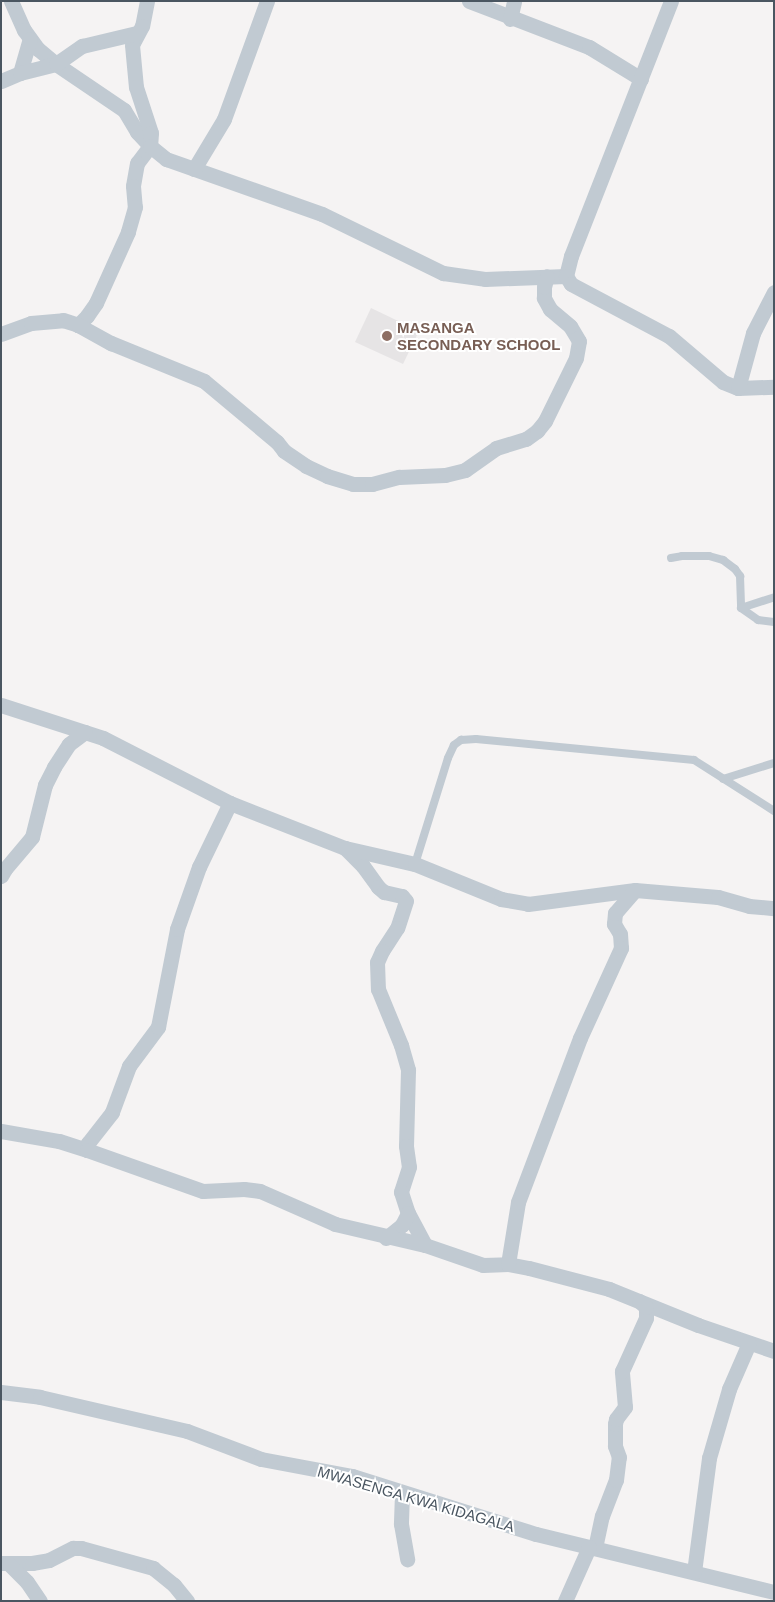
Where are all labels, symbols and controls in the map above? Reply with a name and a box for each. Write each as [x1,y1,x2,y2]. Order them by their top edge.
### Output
place label: MASANGA SECONDARY SCHOOL [397,318,561,353]
marker: MASANGA SECONDARY SCHOOL [381,330,393,342]
street label: MWASENGA KWA KIDAGALA [315,1462,517,1536]

